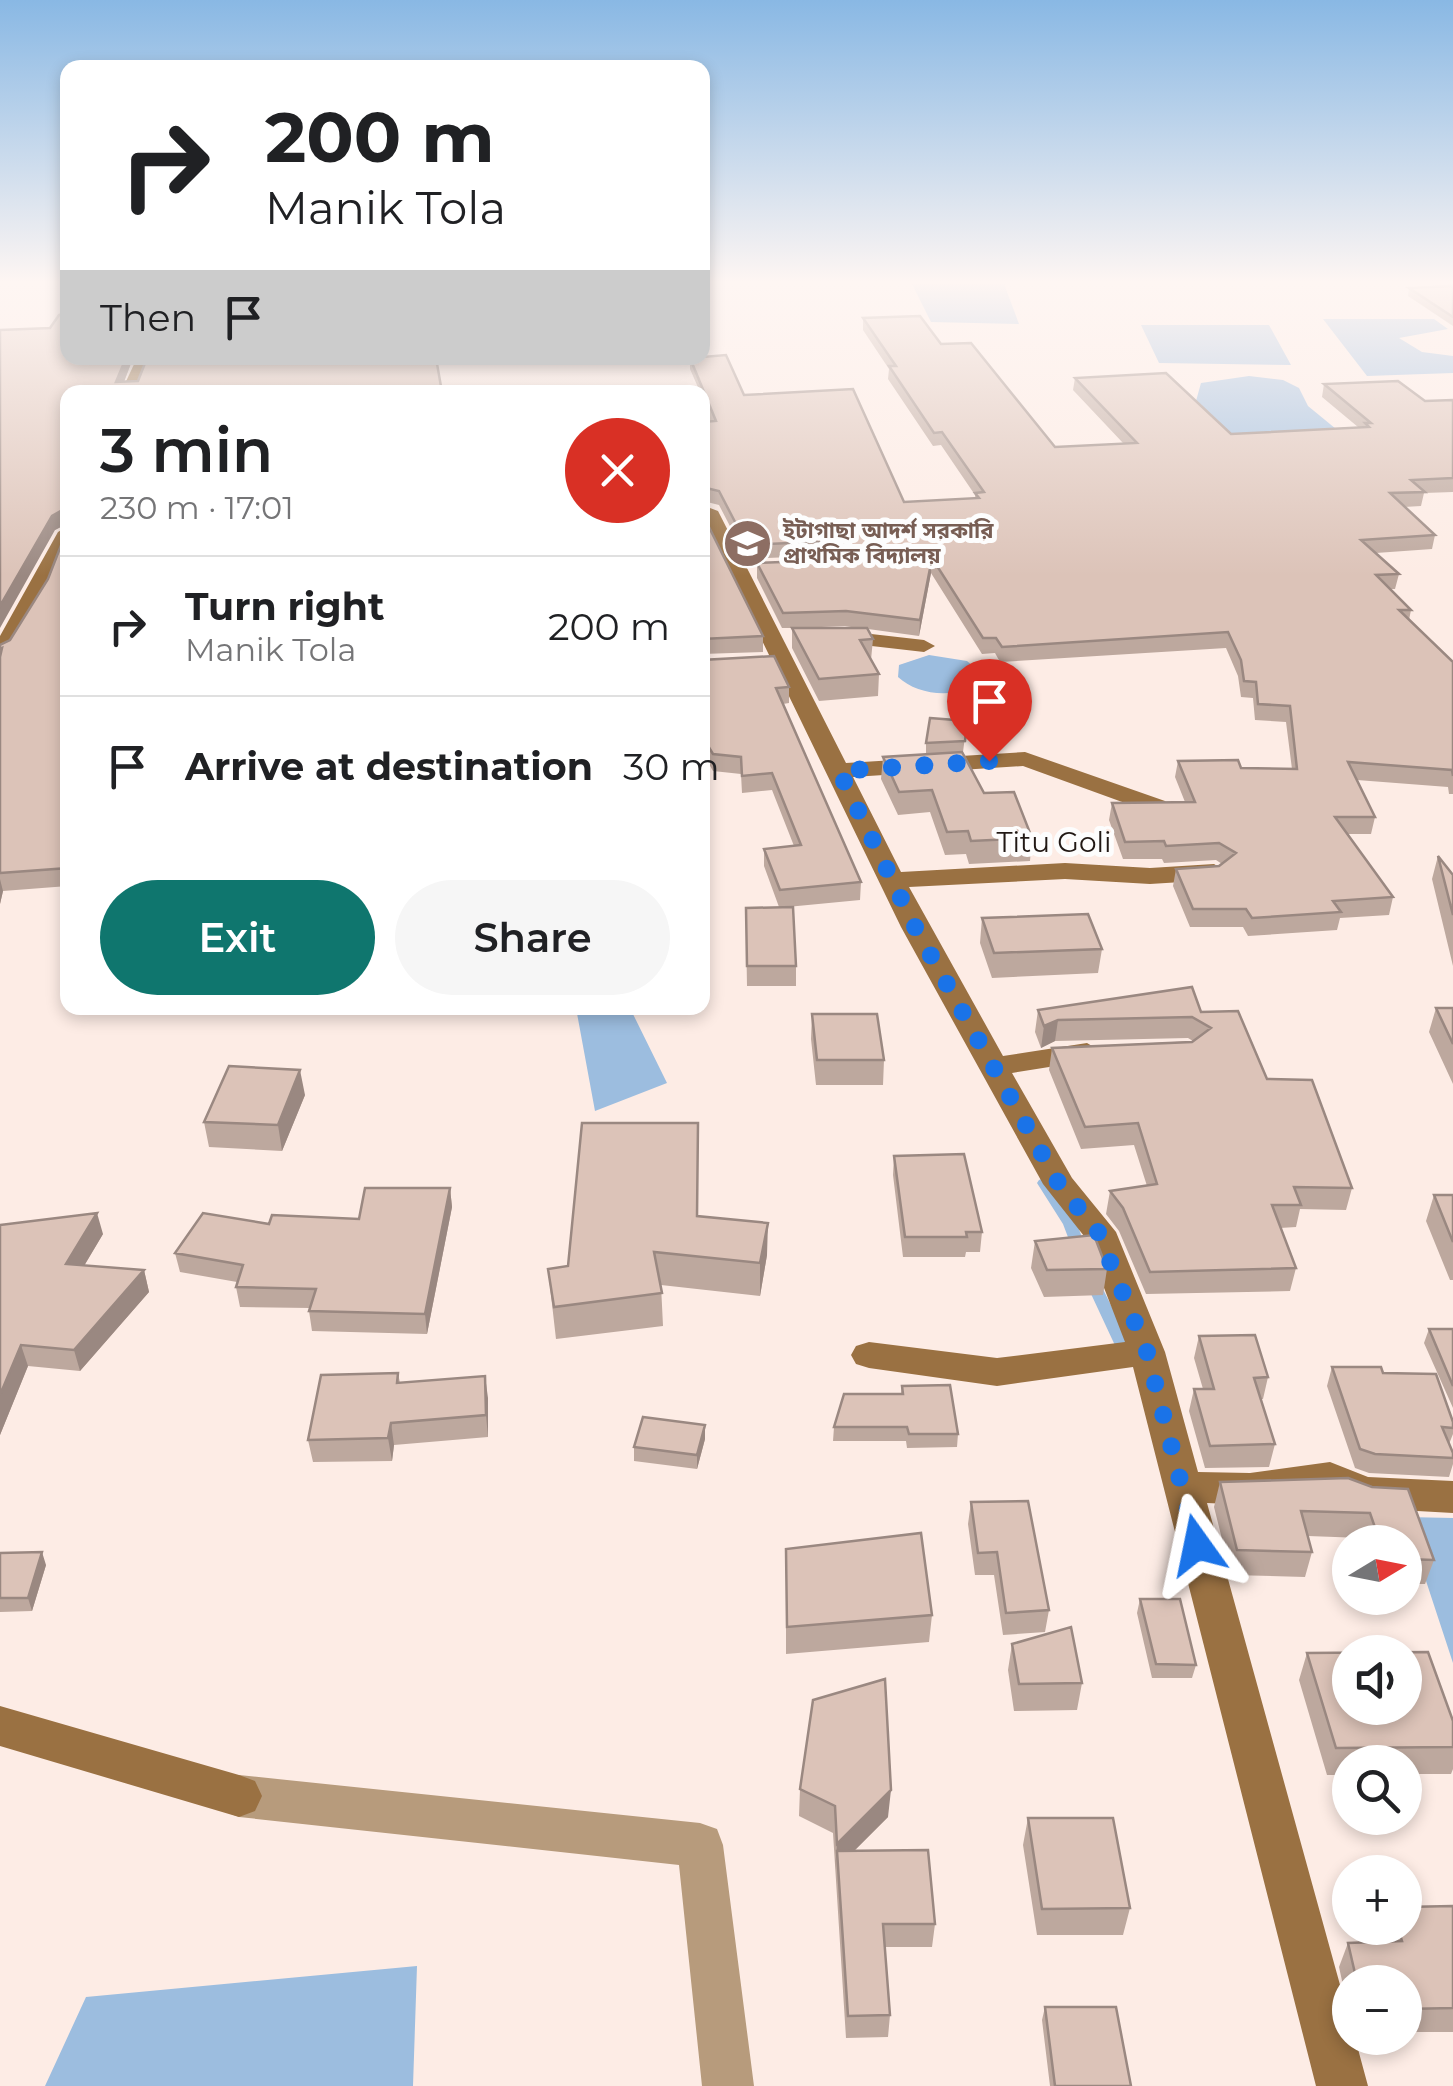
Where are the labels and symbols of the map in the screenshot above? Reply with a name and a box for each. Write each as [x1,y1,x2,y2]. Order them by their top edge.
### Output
school or university icon: ইটাগাছা আদর্শ সরকারি প্রাথমিক বিদ্যালয় [722,517,774,569]
place label: ইটাগাছা আদর্শ সরকারি প্রাথমিক বিদ্যালয় [782,517,994,569]
pin [947,659,1032,762]
street label: Titu Goli [996,825,1112,859]
position arrow [1145,1493,1249,1597]
north arrow [1332,1525,1422,1615]

